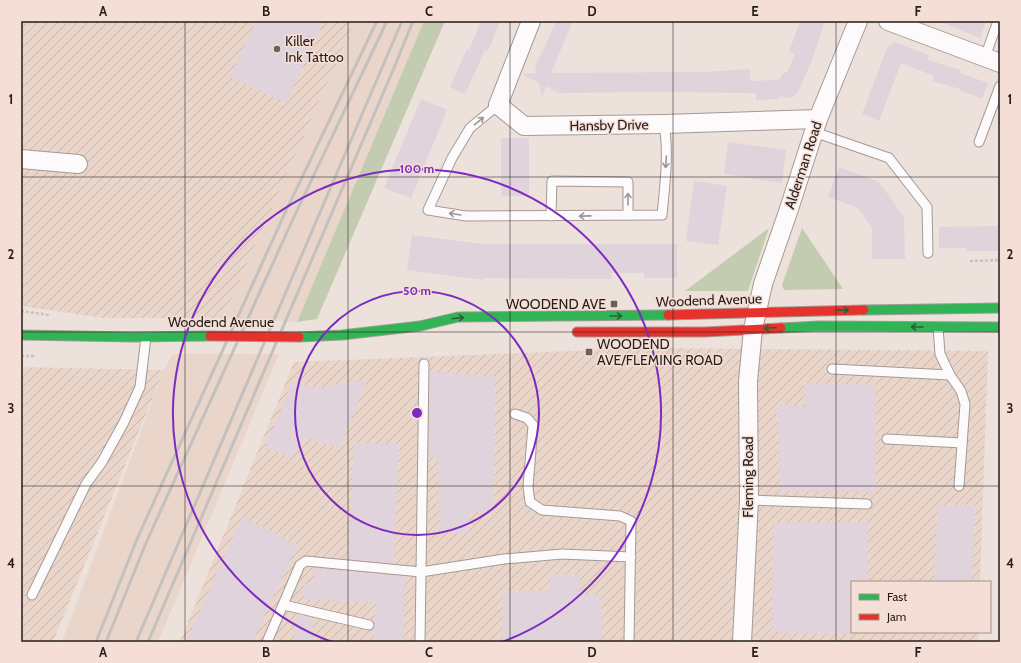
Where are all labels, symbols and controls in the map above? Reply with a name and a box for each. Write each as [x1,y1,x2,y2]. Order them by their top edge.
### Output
text: A [99,3,108,19]
text: B [262,3,270,19]
text: C [425,3,433,19]
text: D [587,3,597,19]
text: E [751,3,759,19]
text: F [915,3,922,19]
place label: Killer Ink Tattoo [285,32,344,66]
marker: Killer Ink Tattoo [272,44,282,54]
text: 1 [9,91,13,107]
text: 1 [1008,91,1012,107]
street label: Hansby Drive [569,115,649,135]
one-way arrow [473,116,484,125]
street label: Alderman Road [780,119,826,211]
one-way arrow [663,156,670,169]
text: 100 m [400,161,434,176]
one-way arrow [624,193,632,206]
one-way arrow [449,210,462,218]
one-way arrow [579,212,592,220]
text: 2 [8,246,15,262]
text: 2 [1007,246,1014,262]
text: 50 m [403,283,431,298]
street label: Woodend Avenue [656,289,762,311]
place label: WOODEND AVE [506,295,606,313]
marker: WOODEND AVE [609,299,619,309]
one-way arrow [836,306,849,314]
one-way arrow [609,312,622,320]
street label: Woodend Avenue [168,313,274,331]
one-way arrow [451,314,464,322]
one-way arrow [911,323,924,331]
one-way arrow [764,324,777,332]
place label: WOODEND AVE/FLEMING ROAD [597,335,723,369]
marker: WOODEND AVE/FLEMING ROAD [584,347,594,357]
text: 3 [7,400,15,416]
text: 3 [1006,400,1014,416]
centre of rings [410,406,424,420]
street label: Fleming Road [739,436,757,518]
text: 4 [7,555,15,571]
text: 4 [1006,555,1014,571]
legend [851,581,991,633]
text: Fast [887,589,907,604]
text: Jam [886,609,906,624]
text: A [99,644,108,660]
text: B [262,644,270,660]
text: C [425,644,433,660]
text: D [587,644,597,660]
text: E [751,644,759,660]
text: F [915,644,922,660]

